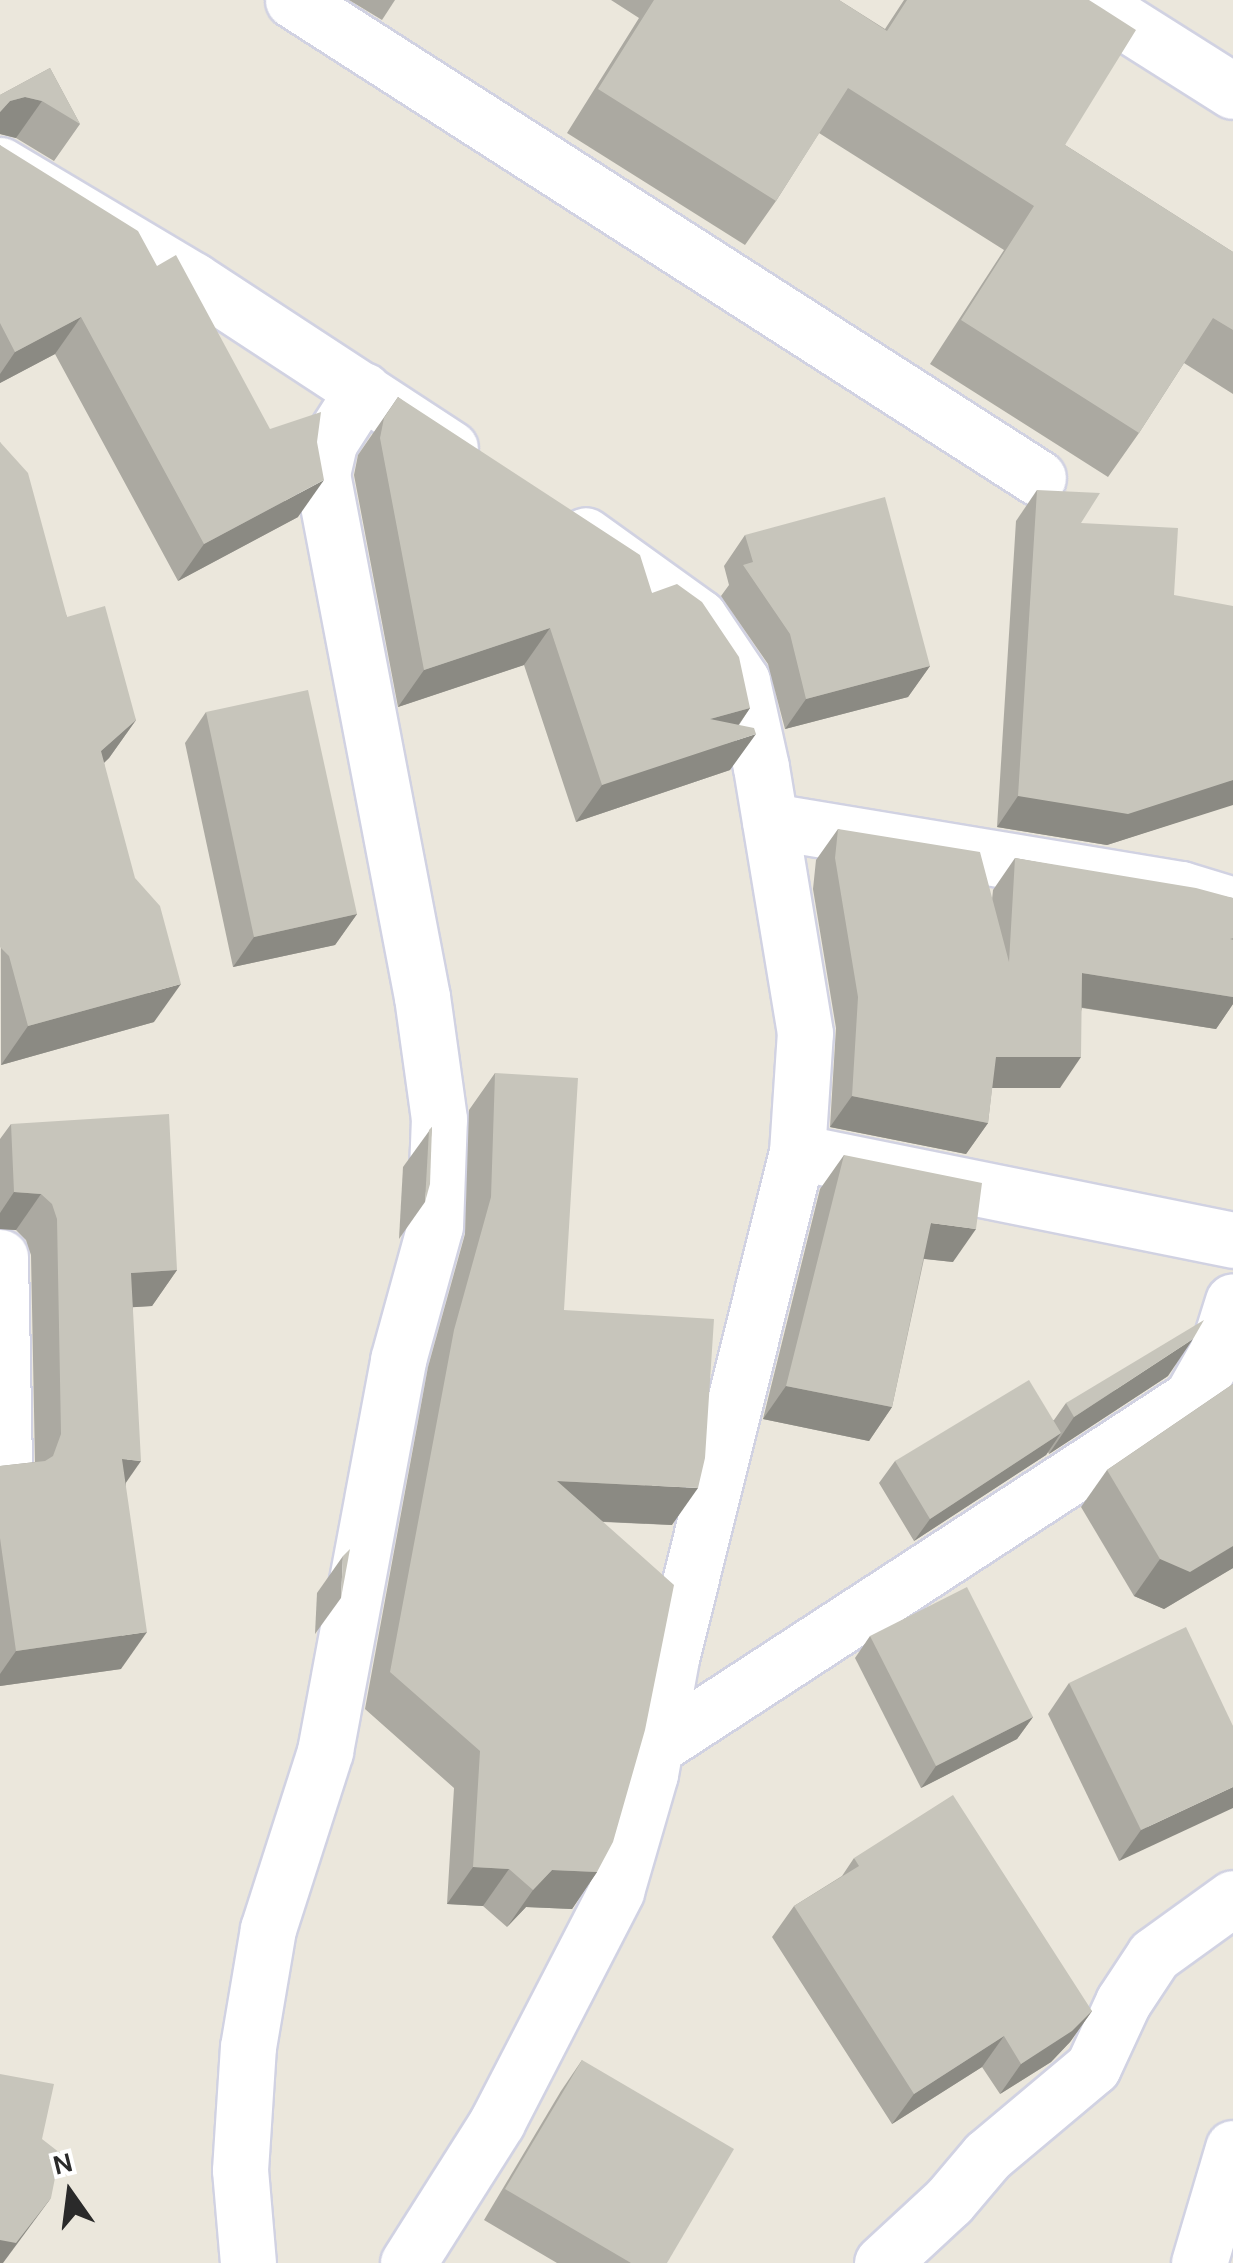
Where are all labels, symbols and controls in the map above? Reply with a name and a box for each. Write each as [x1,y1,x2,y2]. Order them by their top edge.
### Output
north arrow [20,2143,120,2243]
text: N [49,2145,76,2182]

